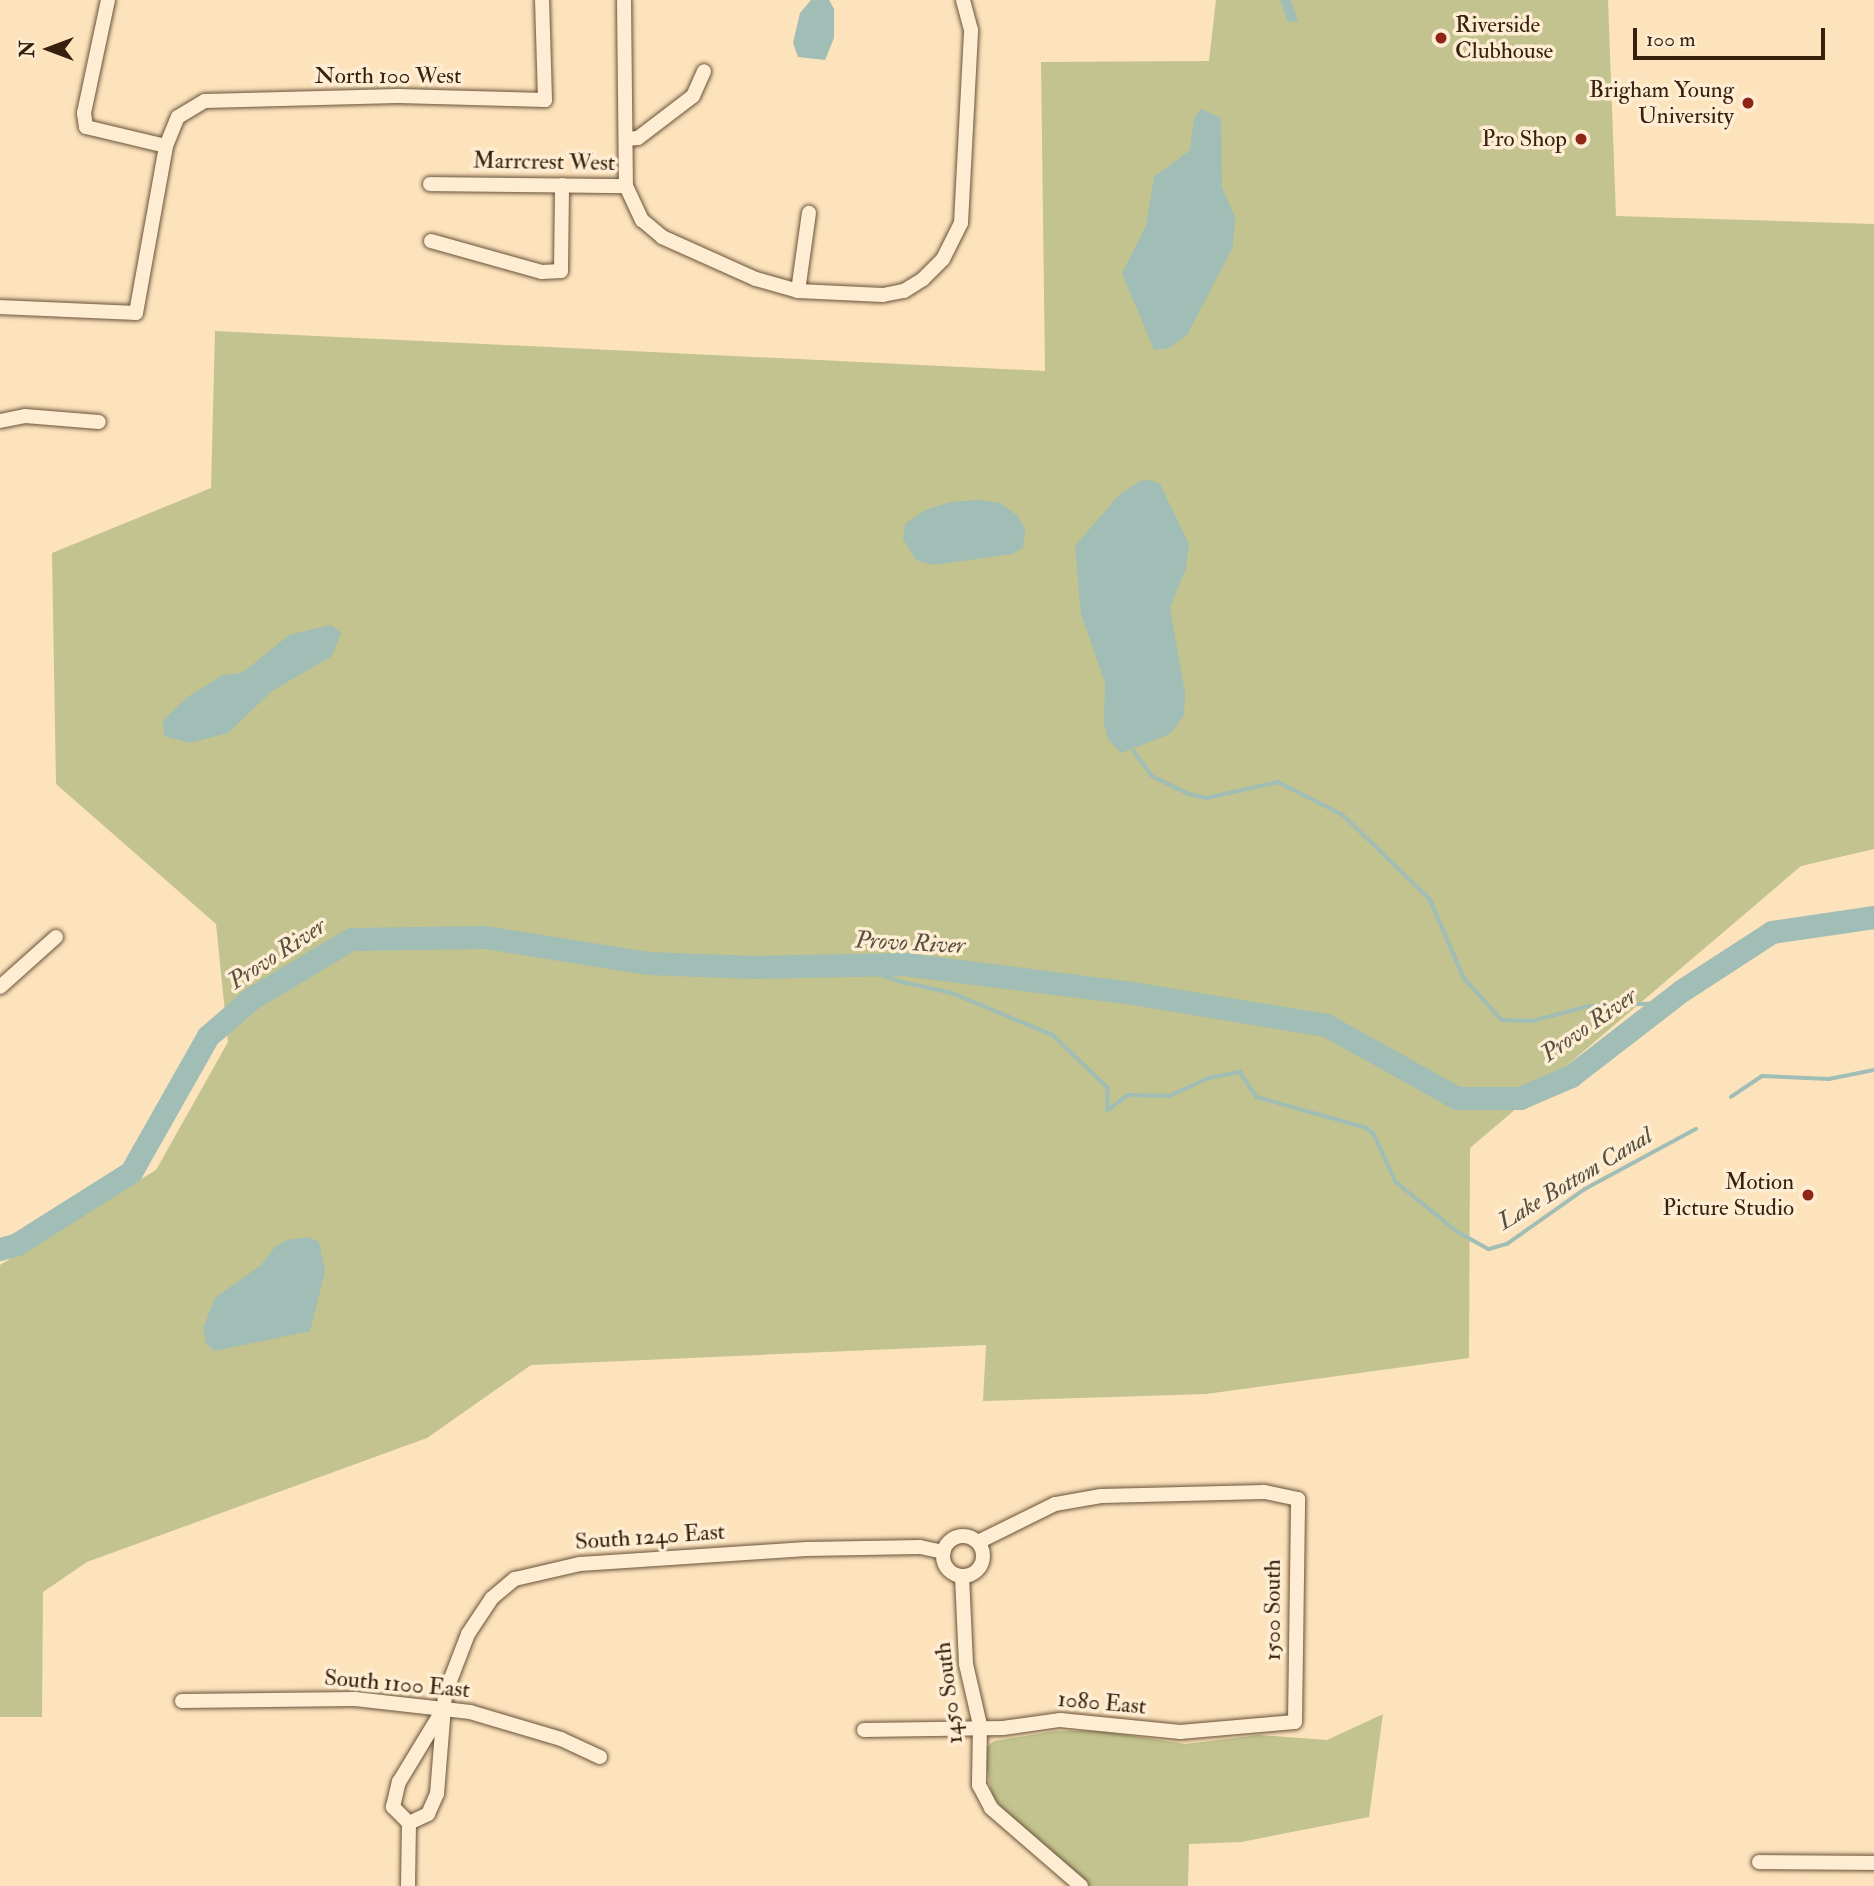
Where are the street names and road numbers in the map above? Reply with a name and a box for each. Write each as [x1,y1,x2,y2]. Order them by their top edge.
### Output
street label: North 100 West [315,62,461,90]
street label: Marrcrest West [473,147,615,177]
street label: South 1240 East [574,1518,726,1556]
street label: 1500 South [1259,1559,1287,1661]
street label: 1450 South [929,1641,969,1745]
street label: South 1100 East [323,1664,471,1704]
street label: 1080 East [1057,1685,1147,1721]

